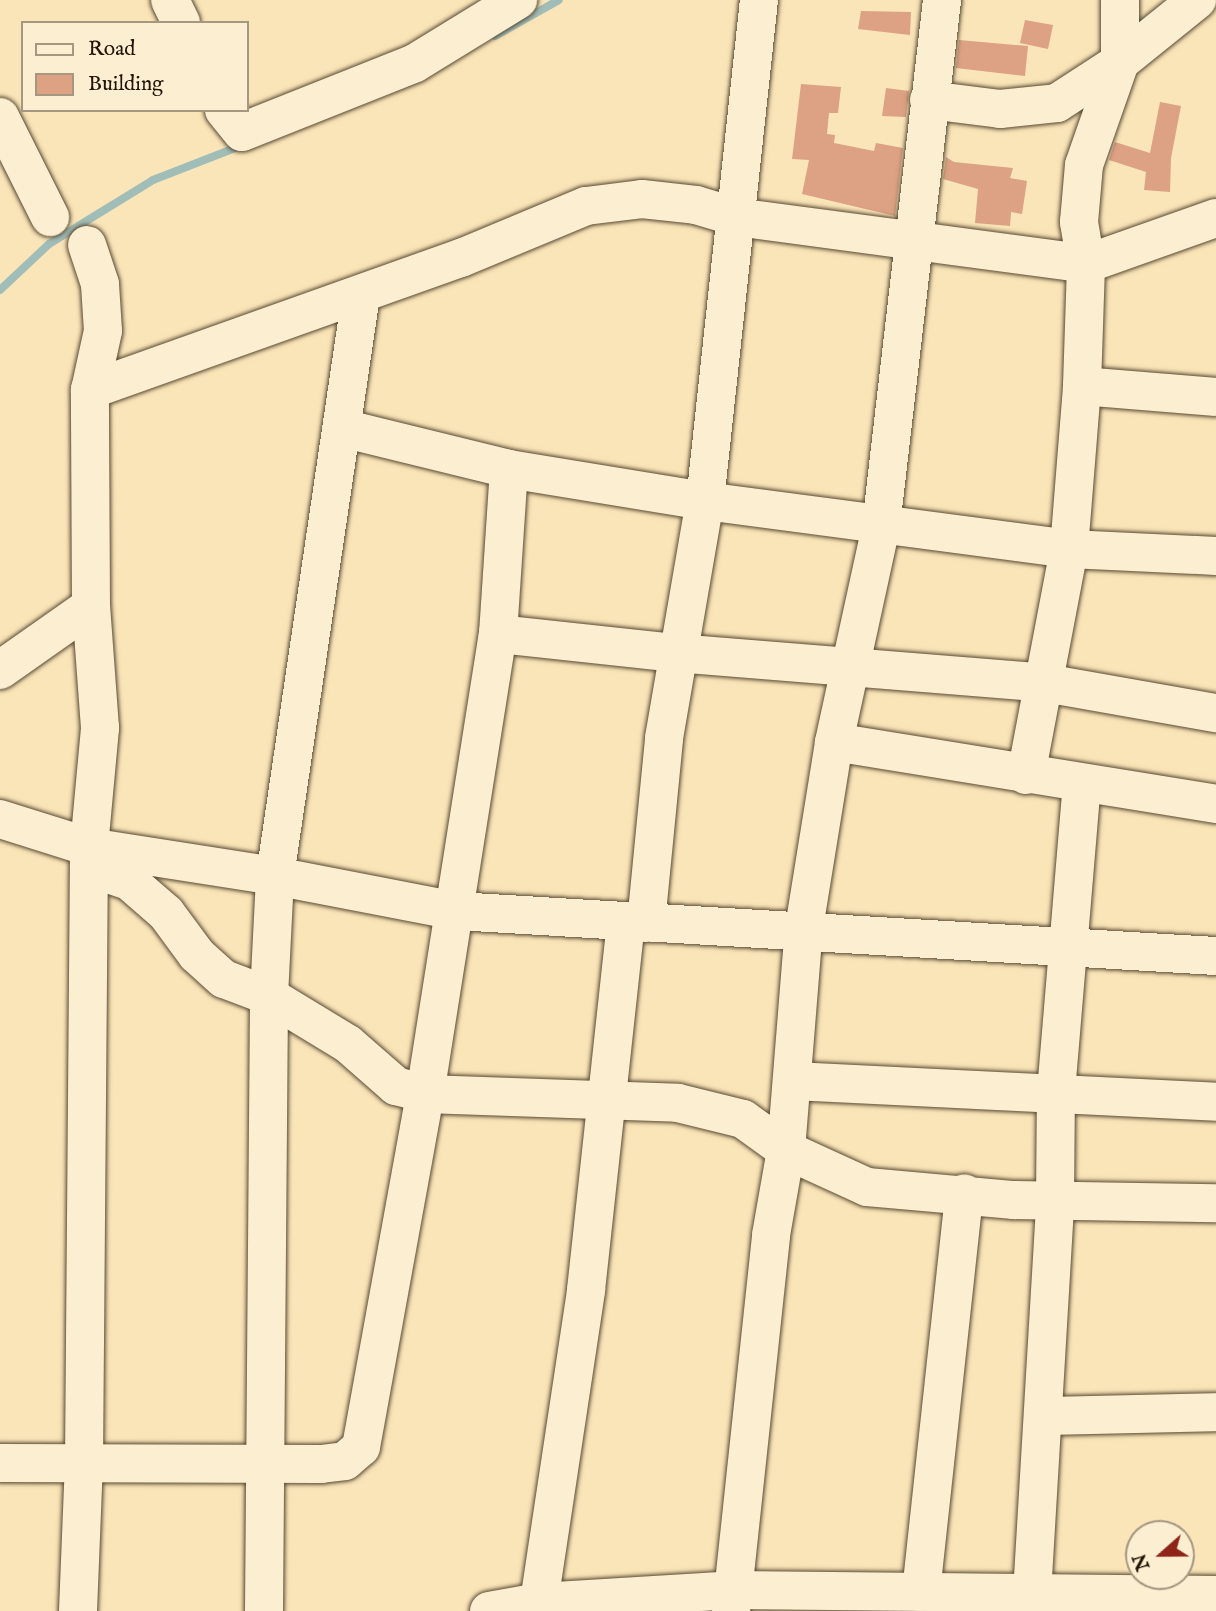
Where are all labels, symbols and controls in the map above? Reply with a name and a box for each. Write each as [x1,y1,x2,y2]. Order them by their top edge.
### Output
legend [21,21,248,112]
text: Road [88,36,135,63]
text: Building [88,71,163,98]
north arrow [1125,1520,1195,1590]
text: N [1128,1550,1156,1574]

